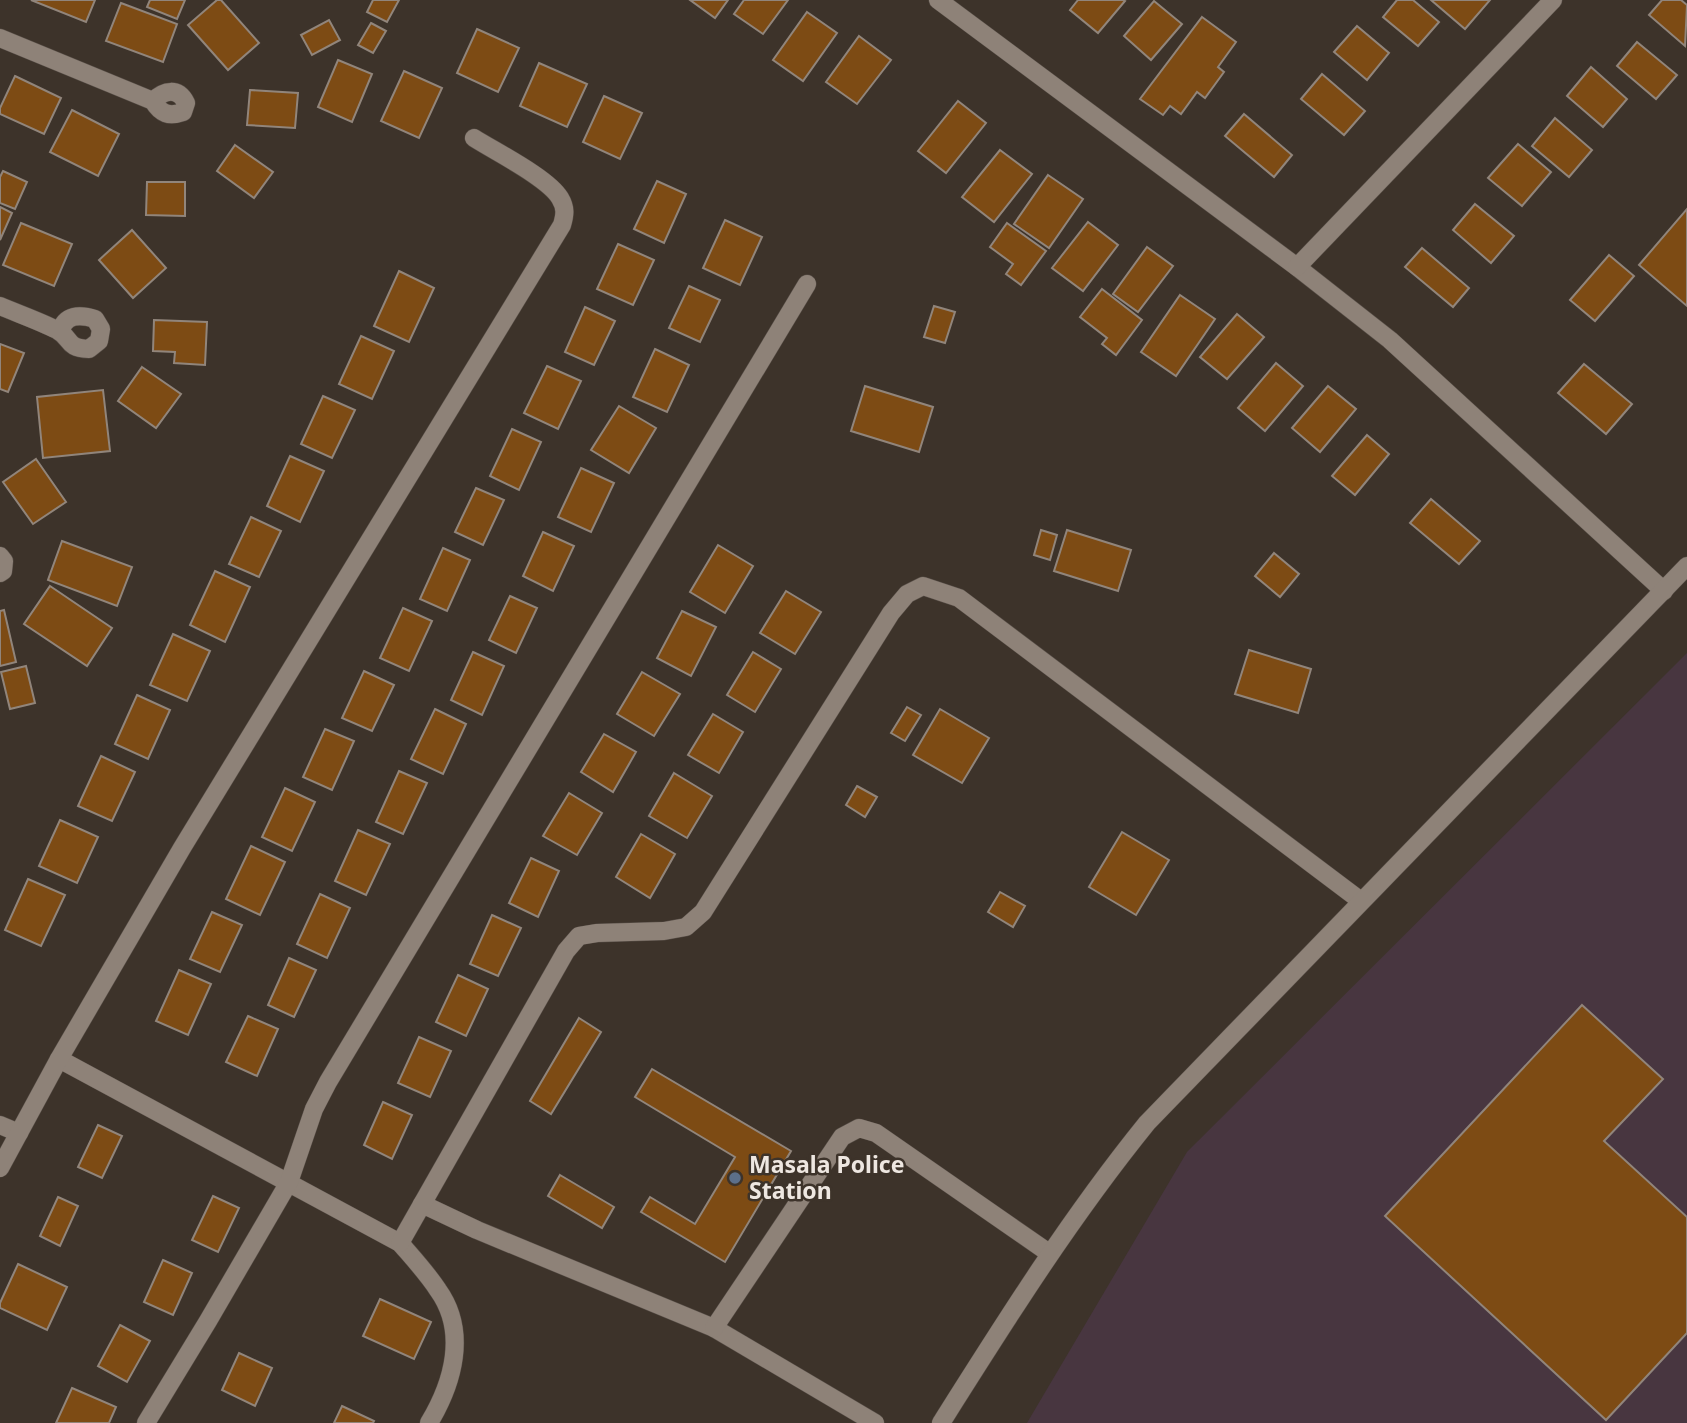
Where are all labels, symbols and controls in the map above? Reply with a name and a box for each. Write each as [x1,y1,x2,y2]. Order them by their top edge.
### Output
place label: Masala Police Station [749,1148,904,1206]
marker: Masala Police Station [727,1170,743,1186]

